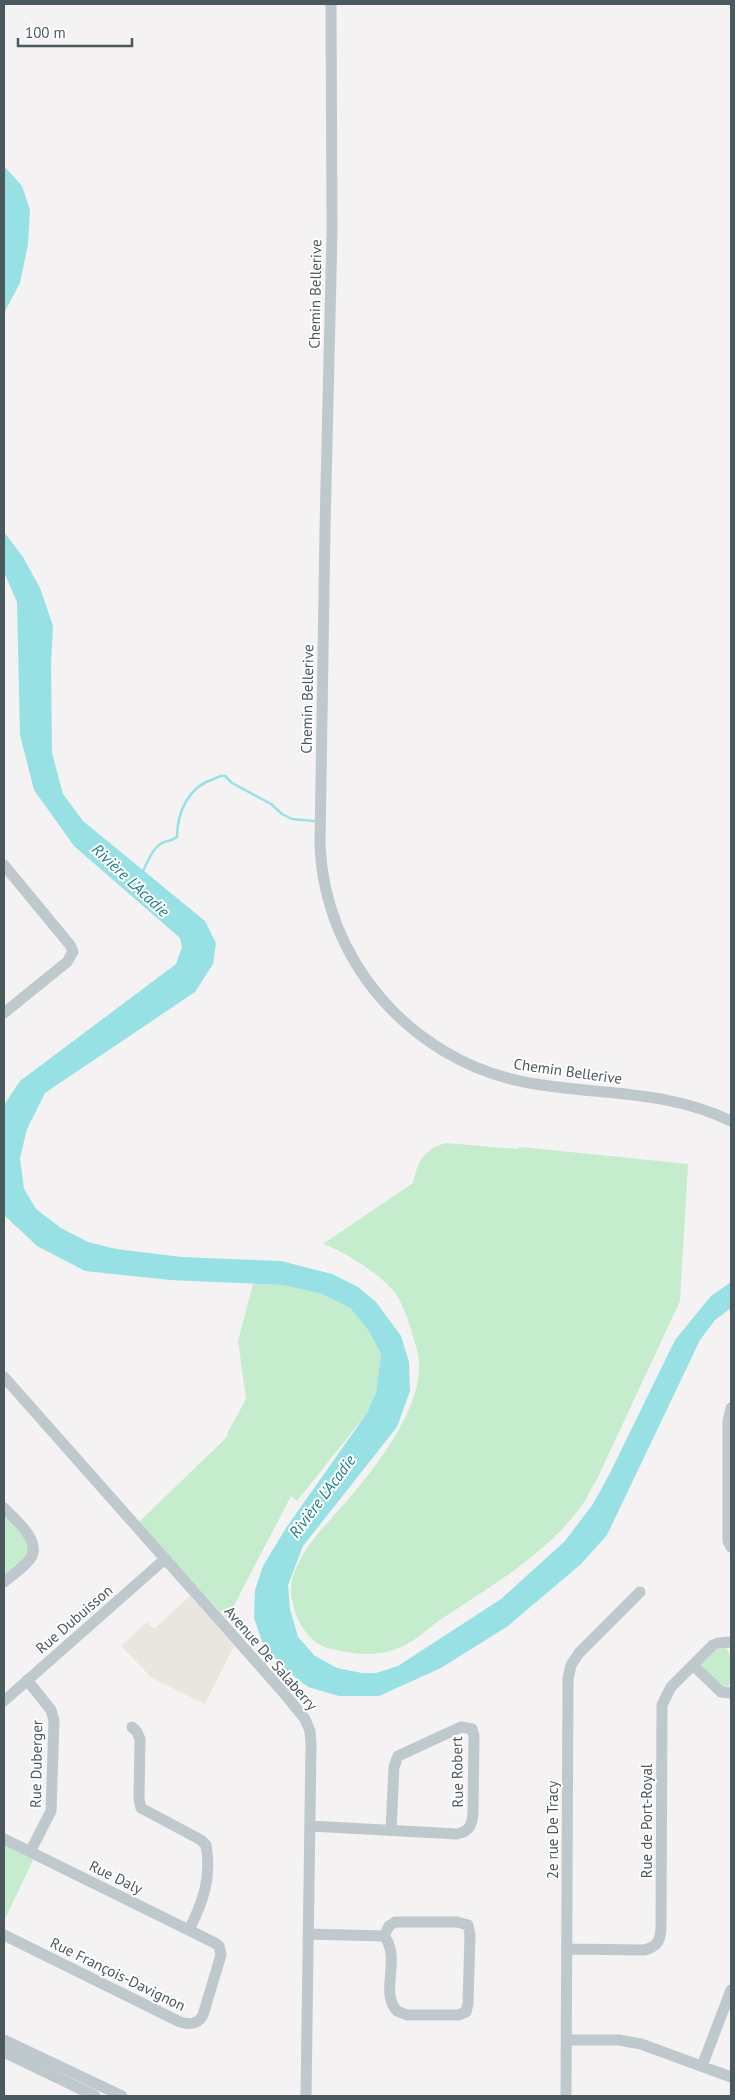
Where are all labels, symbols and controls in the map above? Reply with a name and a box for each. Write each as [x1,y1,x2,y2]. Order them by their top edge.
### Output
scale bar [18,15,131,47]
text: 100 m [25,23,66,42]
street label: Chemin Bellerive [305,239,325,349]
street label: Chemin Bellerive [297,644,317,754]
water label: Rivière L'Acadie [88,839,174,921]
street label: Chemin Bellerive [513,1054,623,1088]
water label: Rivière L'Acadie [284,1450,360,1541]
street label: Rue Dubuisson [32,1581,116,1657]
street label: Avenue De Salaberry [220,1602,322,1714]
street label: Rue Duberger [26,1720,46,1808]
street label: Rue Robert [447,1736,467,1808]
street label: Rue de Port-Royal [637,1763,656,1878]
street label: 2e rue De Tracy [543,1781,562,1879]
street label: Rue Daly [86,1856,146,1898]
street label: Rue François-Davignon [47,1933,189,2015]

